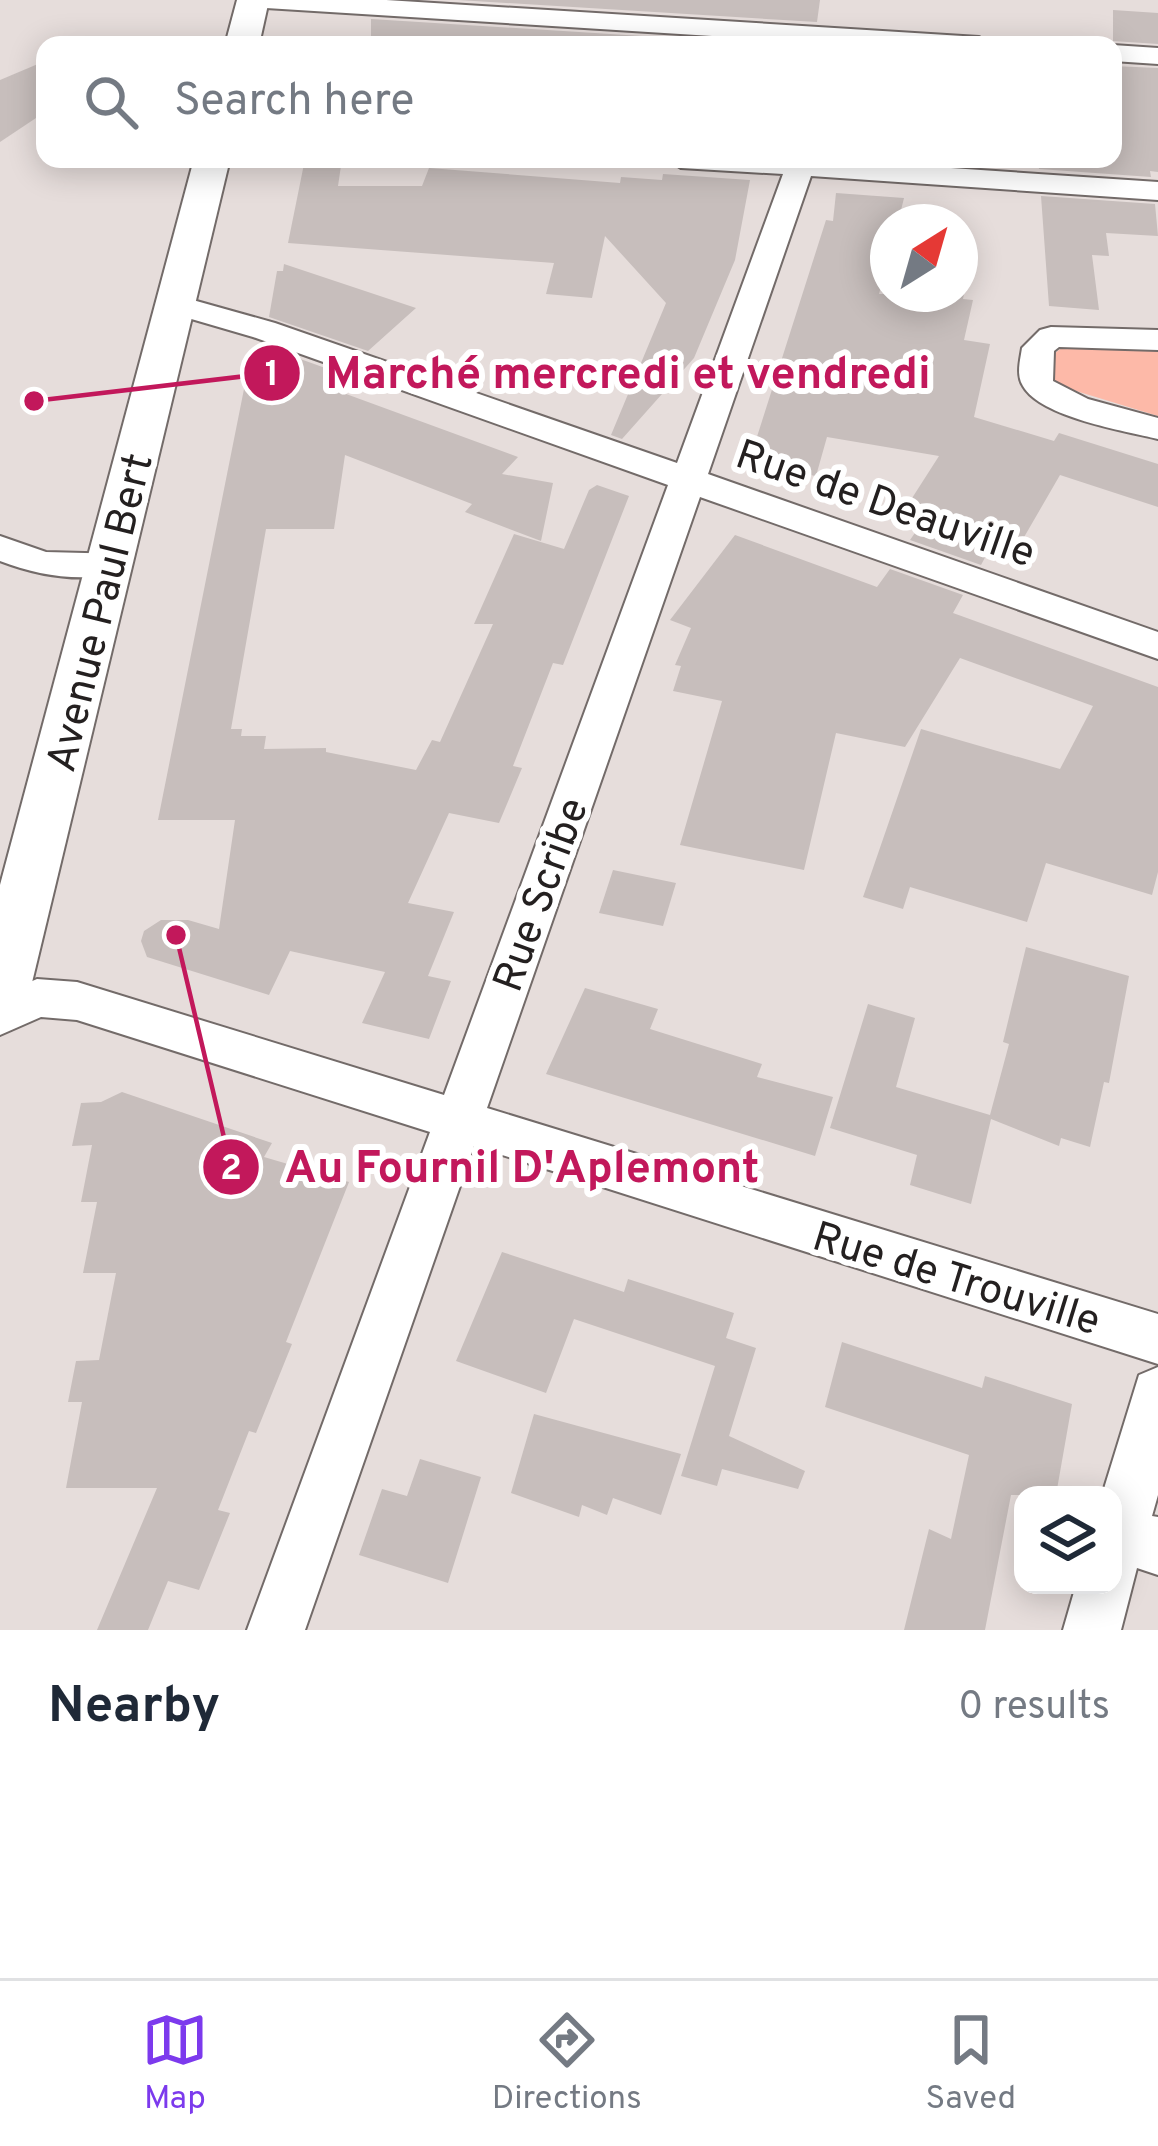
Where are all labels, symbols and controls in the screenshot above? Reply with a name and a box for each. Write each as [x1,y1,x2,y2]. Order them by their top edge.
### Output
search box [36,36,1122,168]
icon: search [78,69,144,135]
text: Search here [174,74,414,131]
north arrow [870,204,978,312]
callout: Marché mercredi et vendredi [242,332,955,413]
text: Marché mercredi et vendredi [325,348,931,405]
text: 1 [265,353,279,399]
street label: Rue de Deauville [728,430,1041,582]
street label: Avenue Paul Bert [37,448,168,778]
street label: Rue Scribe [484,791,603,1000]
callout: Au Fournil D'Aplemont [201,1126,784,1207]
text: Au Fournil D'Aplemont [285,1142,759,1199]
text: 2 [220,1147,242,1193]
street label: Rue de Trouville [805,1212,1106,1350]
map controls [1014,1486,1122,1594]
button: layers [1014,1486,1122,1594]
text: Nearby [48,1676,220,1741]
text: 0 results [958,1684,1110,1733]
tab: Map [142,2007,208,2121]
tab: Directions [492,2007,642,2121]
tab: Saved [925,2007,1016,2121]

